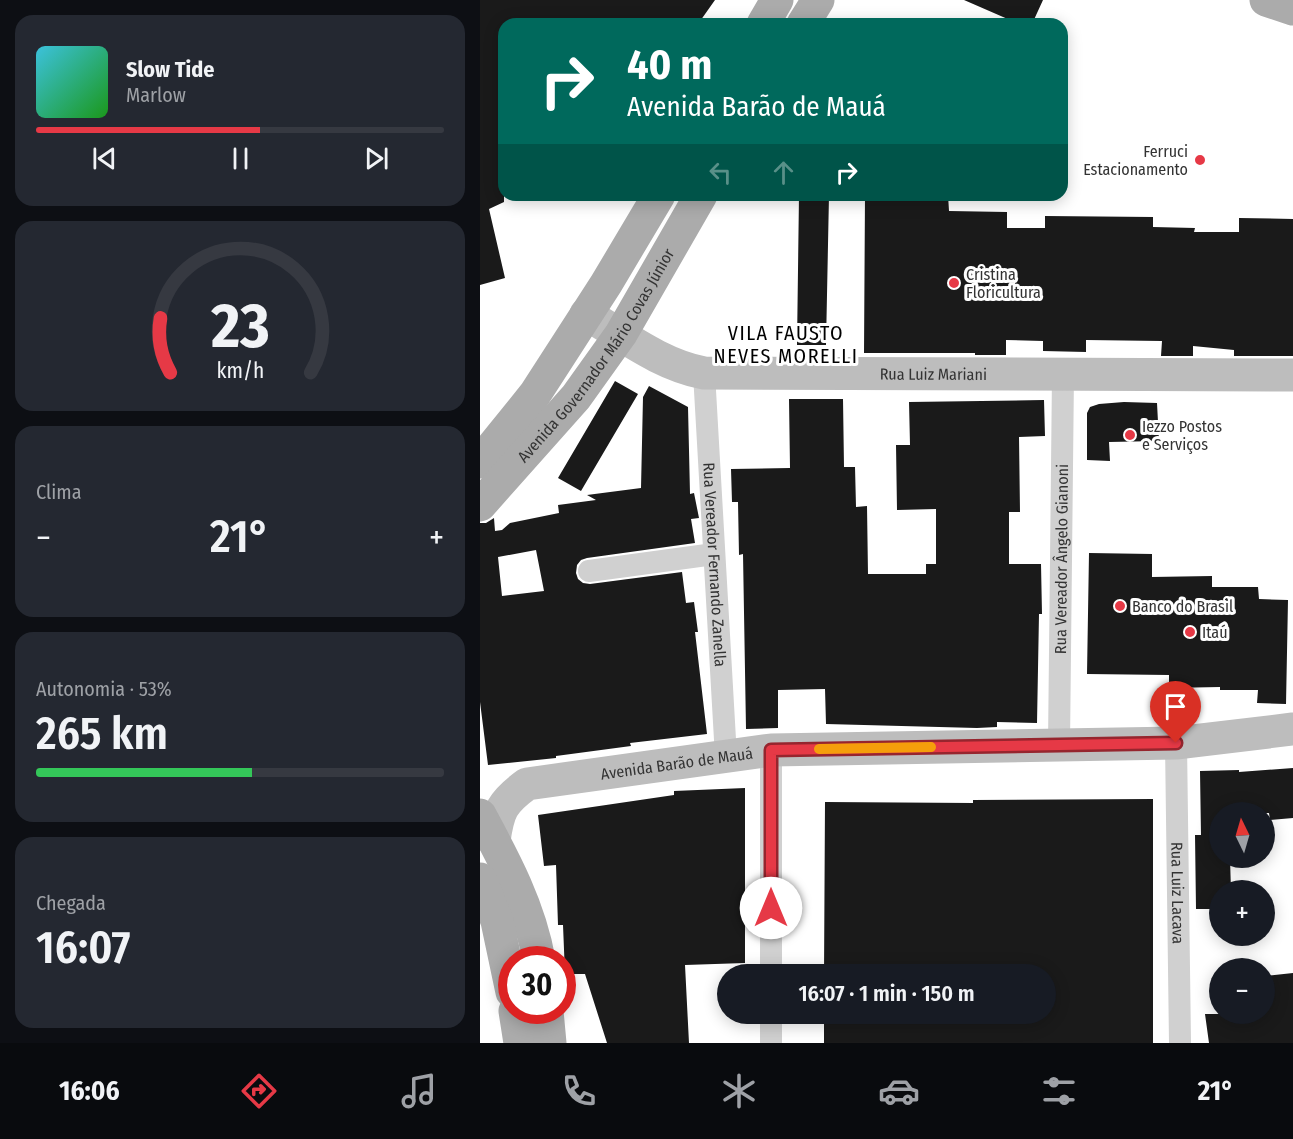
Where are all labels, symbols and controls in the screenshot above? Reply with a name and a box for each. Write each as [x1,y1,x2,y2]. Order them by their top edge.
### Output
text: 40 m [627,40,712,90]
icon: right [528,42,606,120]
text: Slow Tide [126,56,214,83]
text: Marlow [126,83,186,107]
text: Avenida Barão de Mauá [627,91,886,123]
icon: previous [88,142,121,175]
icon: pause [224,142,257,175]
icon: next [360,142,393,175]
place label: Ferruci Estacionamento [1083,142,1188,179]
marker: Ferruci Estacionamento [1193,153,1207,167]
icon: left [704,156,737,189]
icon: ahead [767,156,800,189]
icon: right [830,156,863,189]
street label: Avenida Governador Mário Covas Júnior [514,245,678,466]
place label: Cristina Floricultura [966,265,1041,302]
marker: Cristina Floricultura [947,276,961,290]
text: 23 [210,289,269,364]
district label: VILA FAUSTO NEVES MORELLI [714,321,858,368]
text: km/h [216,358,264,384]
street label: Rua Luiz Mariani [880,365,987,384]
place label: Iezzo Postos e Serviços [1142,417,1222,454]
marker: Iezzo Postos e Serviços [1123,428,1137,442]
street label: Rua Vereador Fernando Zanella [699,462,730,668]
street label: Rua Vereador Ângelo Gianoni [1051,464,1072,654]
text: Clima [36,480,81,504]
text: 21° [210,510,270,564]
text: − [36,518,51,558]
text: + [429,518,444,558]
place label: Banco do Brasil [1132,597,1233,616]
marker: Banco do Brasil [1113,599,1127,613]
place label: Itaú [1202,623,1228,642]
marker: Itaú [1183,625,1197,639]
text: Autonomia · 53% [36,677,172,701]
pin [1150,681,1201,743]
icon: arrive [1159,690,1192,723]
text: 265 km [36,707,168,761]
street label: Avenida Barão de Mauá [600,744,754,784]
north arrow [1209,802,1275,868]
map controls [1209,802,1275,1024]
street label: Rua Luiz Lacava [1167,842,1188,944]
position arrow [739,876,803,940]
button: + [1209,880,1275,946]
text: Chegada [36,891,106,915]
text: 16:07 [36,921,131,975]
speed limit sign: 30 [498,946,576,1024]
button: − [1209,958,1275,1024]
text: 16:07 · 1 min · 150 m [798,980,975,1007]
icon: directions [238,1070,280,1112]
icon: music [398,1070,440,1112]
icon: phone [558,1070,600,1112]
icon: climate [718,1070,760,1112]
icon: car [878,1070,920,1112]
icon: filters [1038,1070,1080,1112]
text: 16:06 [59,1075,120,1107]
text: 21° [1198,1075,1234,1107]

